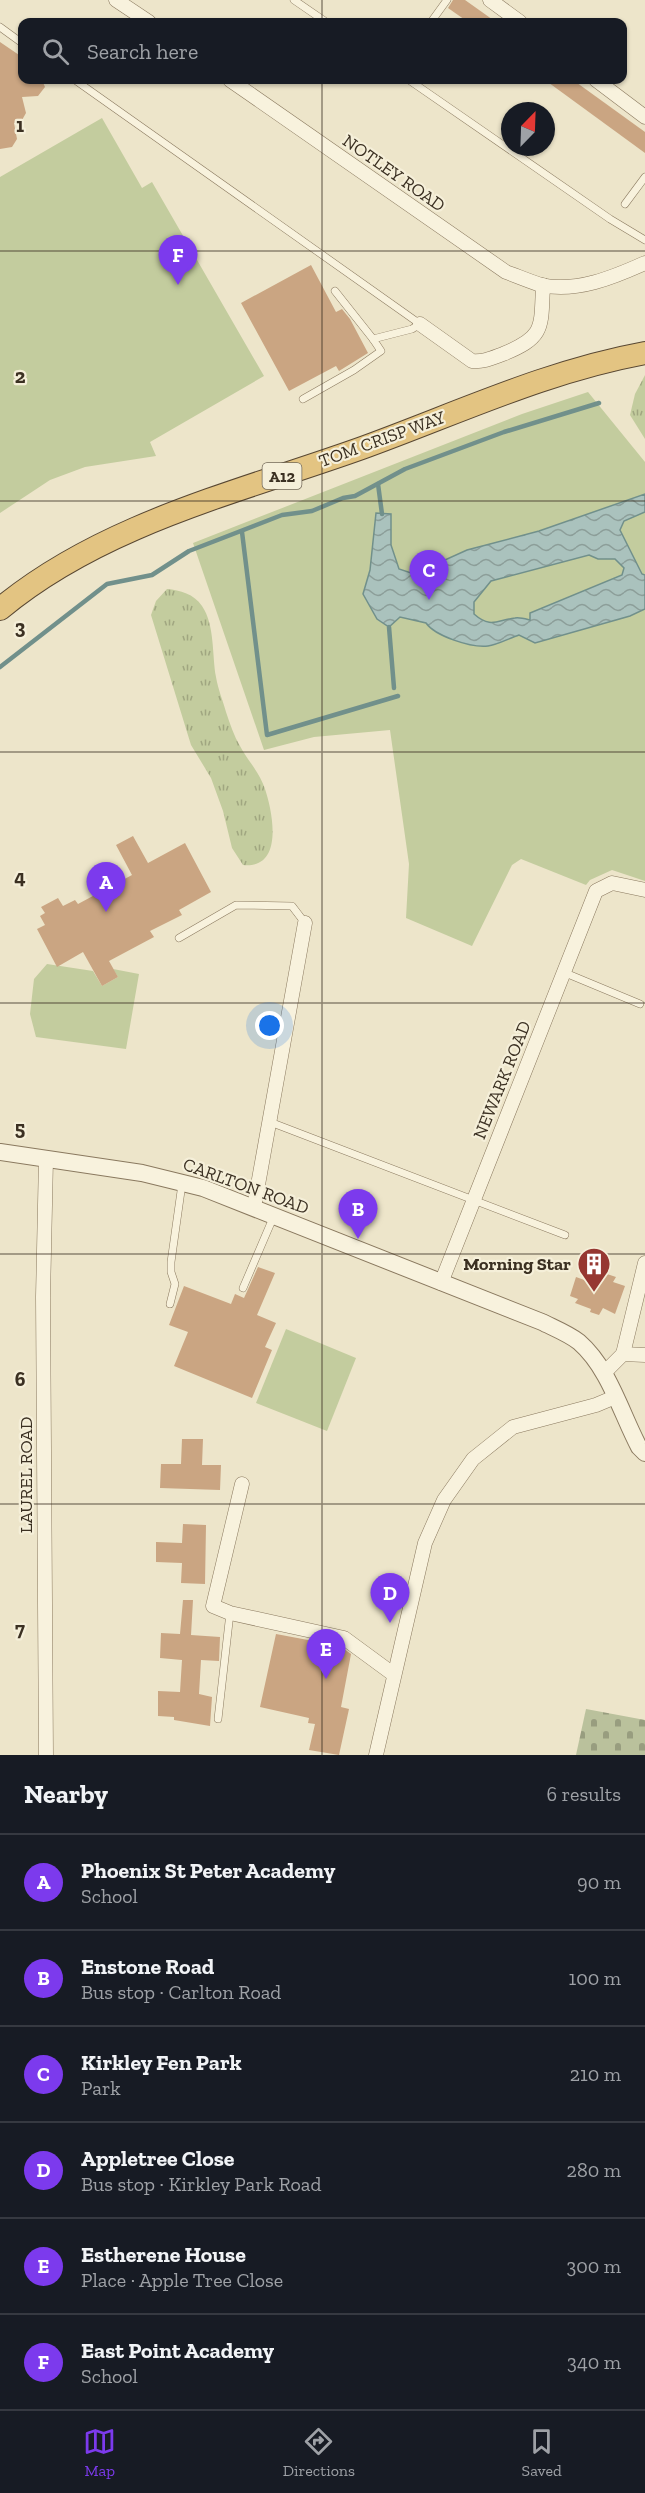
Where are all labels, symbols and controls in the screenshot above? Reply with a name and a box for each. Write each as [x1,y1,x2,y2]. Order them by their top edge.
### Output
search box [18,18,627,84]
icon: search [39,35,72,68]
text: Search here [87,38,198,65]
north arrow [501,102,555,156]
text: 1 [16,113,24,137]
street label: NOTLEY ROAD [338,130,450,216]
pin: F [158,236,198,285]
text: 2 [15,364,26,388]
street label: TOM CRISP WAY [316,406,448,472]
road number: A12 [262,463,302,489]
pin: C [410,550,448,600]
text: 3 [15,615,26,639]
pin: A [86,862,126,912]
text: 4 [14,865,26,889]
your location [255,1011,284,1040]
street label: NEWARK ROAD [468,1018,536,1142]
text: 5 [15,1116,25,1140]
street label: CARLTON ROAD [180,1153,312,1219]
pin: B [338,1190,378,1239]
building icon: Morning Star [576,1246,612,1293]
place label: Morning Star [463,1253,571,1275]
text: 6 [15,1367,26,1391]
street label: LAUREL ROAD [15,1417,37,1533]
pin: D [370,1574,410,1623]
text: 7 [15,1617,25,1641]
pin: E [306,1630,346,1679]
text: Nearby [24,1778,108,1810]
text: 6 results [547,1782,621,1806]
text: Phoenix St Peter Academy [81,1857,335,1884]
text: A [37,1870,50,1894]
text: 90 m [577,1870,621,1894]
text: School [81,1884,138,1908]
text: Enstone Road [81,1953,214,1980]
text: B [37,1966,50,1990]
text: 100 m [568,1966,621,1990]
text: Bus stop · Carlton Road [81,1980,281,2004]
text: Kirkley Fen Park [81,2049,242,2076]
text: C [37,2062,50,2086]
text: 210 m [570,2062,621,2086]
text: Park [81,2076,121,2100]
text: Appletree Close [81,2145,234,2172]
text: D [37,2158,50,2182]
text: 280 m [567,2158,621,2182]
text: Bus stop · Kirkley Park Road [81,2172,322,2196]
text: Estherene House [81,2241,246,2268]
text: E [38,2254,49,2278]
text: 300 m [566,2254,621,2278]
text: Place · Apple Tree Close [81,2268,283,2292]
text: East Point Academy [81,2337,274,2364]
text: F [38,2350,49,2374]
text: 340 m [567,2350,621,2374]
text: School [81,2364,138,2388]
tab: Map [83,2425,116,2480]
tab: Directions [283,2425,355,2480]
tab: Saved [522,2425,562,2480]

